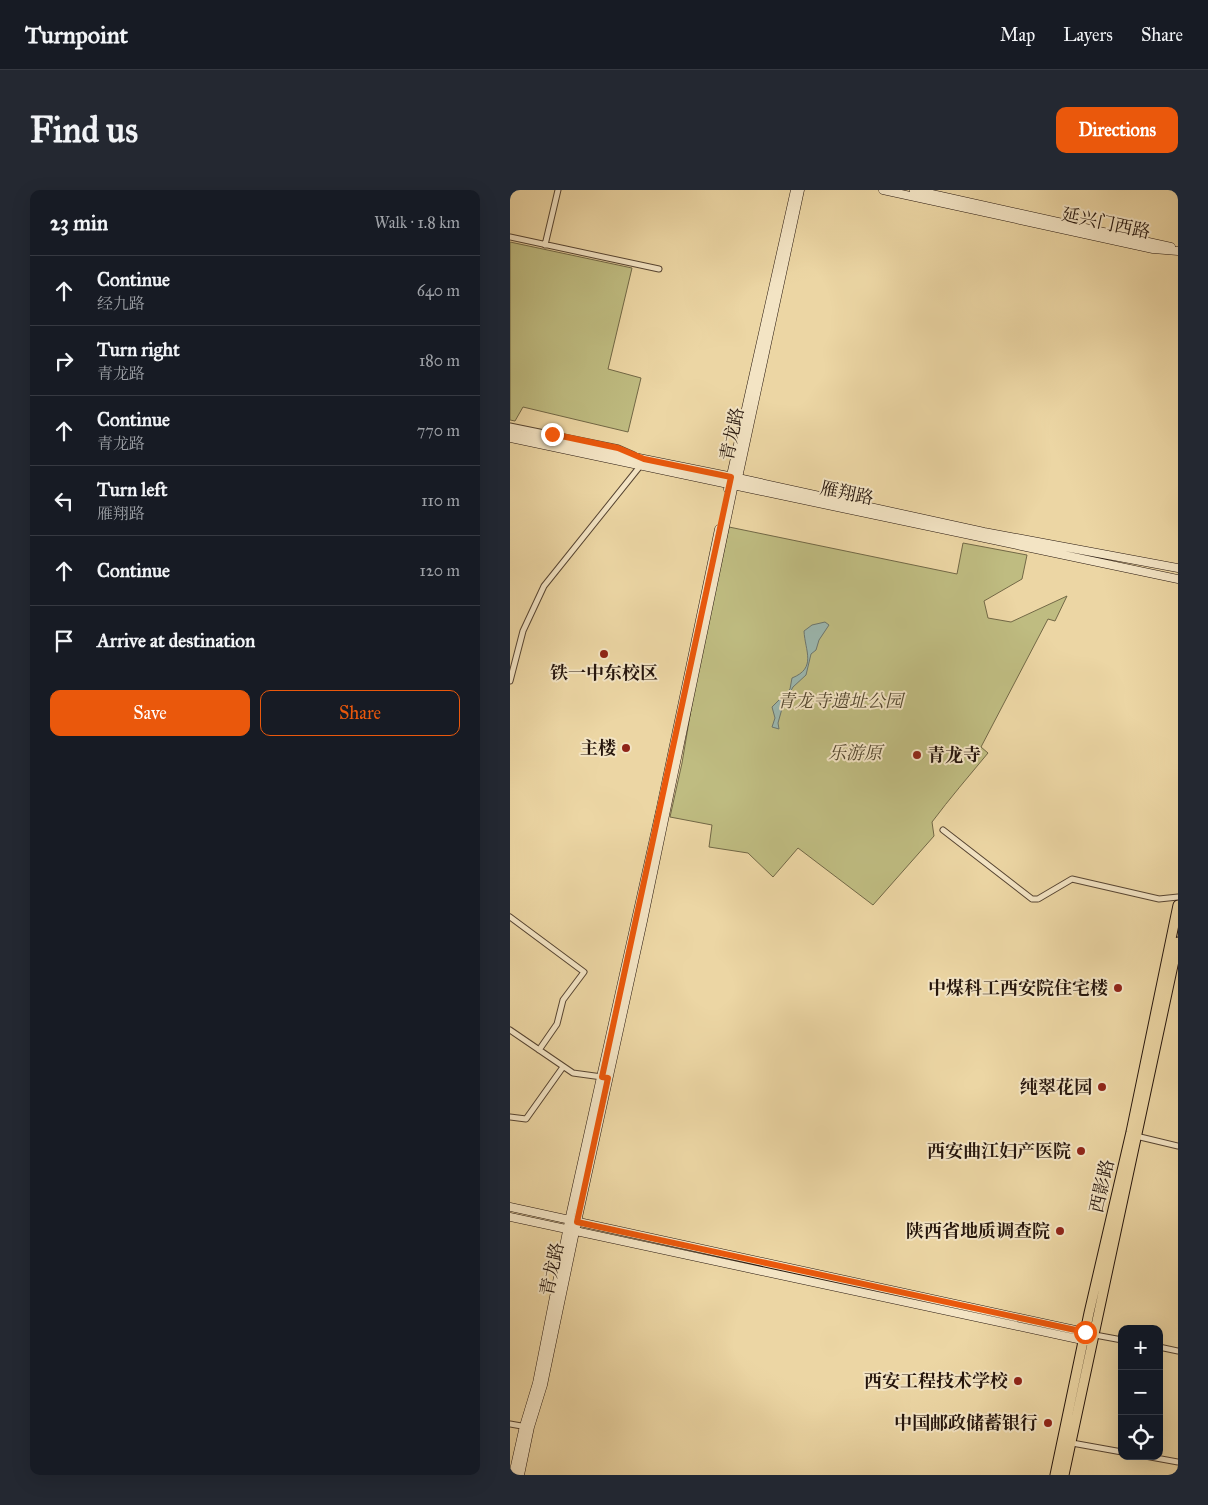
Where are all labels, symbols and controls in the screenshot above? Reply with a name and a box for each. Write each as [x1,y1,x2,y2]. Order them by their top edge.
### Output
text: Turnpoint [25,20,128,50]
text: Map [1000,24,1035,46]
text: Layers [1063,24,1113,46]
text: Share [1141,24,1183,46]
button: Directions [1056,107,1178,153]
text: Find us [30,109,138,152]
street label: 延兴门西路 [1060,203,1152,243]
text: 23 min [50,210,108,236]
text: Walk · 1.8 km [374,213,460,232]
text: Continue [97,268,170,291]
icon: ahead [50,277,78,305]
text: 640 m [417,281,460,300]
text: 经九路 [97,294,145,313]
text: Turn right [97,338,180,361]
icon: right [50,347,78,375]
text: 180 m [419,351,460,370]
text: 青龙路 [97,364,145,383]
street label: 青龙路 [716,405,748,463]
text: Continue [97,408,170,431]
icon: ahead [50,417,78,445]
text: 770 m [417,421,460,440]
route end [541,423,564,446]
text: 青龙路 [97,434,145,453]
street label: 雁翔路 [818,477,876,509]
text: Turn left [97,478,167,501]
icon: left [50,487,78,515]
text: 110 m [421,491,460,510]
text: 雁翔路 [97,504,145,523]
icon: ahead [50,557,78,585]
text: Continue [97,559,170,582]
text: 120 m [420,561,460,580]
icon: arrive [50,627,78,655]
text: Arrive at destination [97,629,255,652]
marker: 铁一中东校区 [598,648,610,660]
place label: 铁一中东校区 [550,662,658,684]
button: Save [50,690,250,736]
button: Share [260,690,460,736]
park label: 青龙寺遗址公园 [777,690,906,712]
place label: 主楼 [580,737,616,759]
marker: 主楼 [620,742,632,754]
park label: 乐游原 [828,742,885,764]
place label: 青龙寺 [927,744,981,766]
marker: 青龙寺 [911,749,923,761]
place label: 中煤科工西安院住宅楼 [928,977,1108,999]
marker: 中煤科工西安院住宅楼 [1112,982,1124,994]
place label: 纯翠花园 [1020,1076,1092,1098]
marker: 纯翠花园 [1096,1081,1108,1093]
place label: 西安曲江妇产医院 [927,1140,1071,1162]
marker: 西安曲江妇产医院 [1075,1145,1087,1157]
street label: 西影路 [1085,1157,1119,1215]
place label: 陕西省地质调查院 [906,1220,1050,1242]
marker: 陕西省地质调查院 [1054,1225,1066,1237]
street label: 青龙路 [536,1240,568,1298]
route start [1074,1321,1097,1344]
map controls [1118,1325,1163,1460]
button: + [1118,1325,1163,1370]
place label: 西安工程技术学校 [864,1370,1008,1392]
button: − [1118,1370,1163,1415]
marker: 西安工程技术学校 [1012,1375,1024,1387]
place label: 中国邮政储蓄银行 [894,1412,1038,1434]
button: locate [1118,1415,1163,1460]
marker: 中国邮政储蓄银行 [1042,1417,1054,1429]

